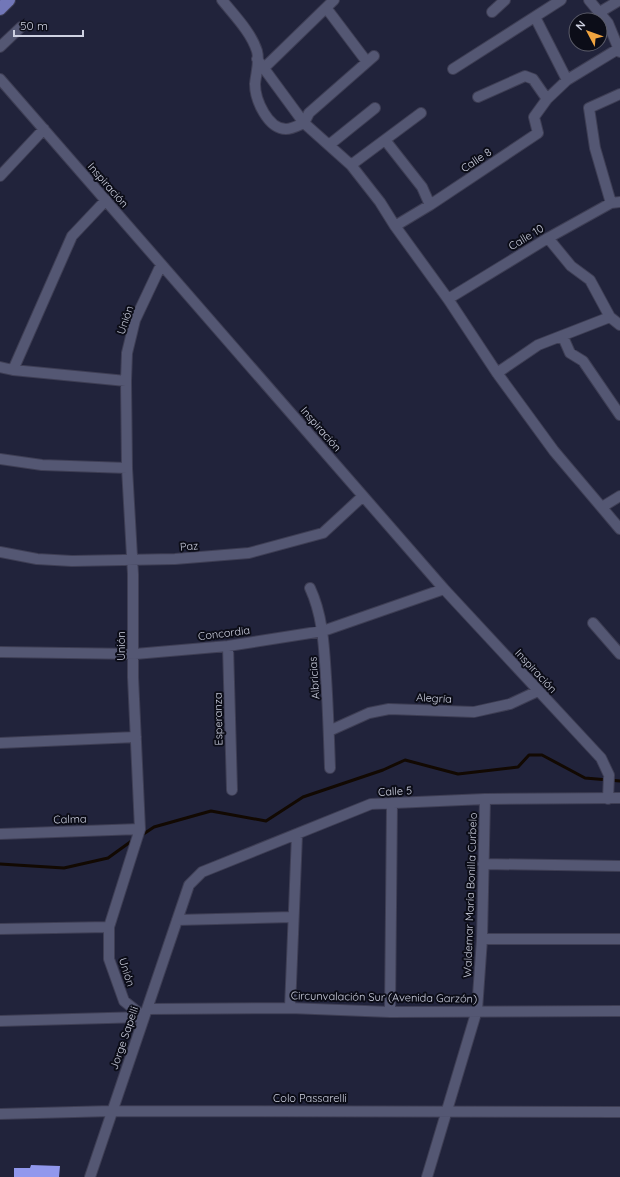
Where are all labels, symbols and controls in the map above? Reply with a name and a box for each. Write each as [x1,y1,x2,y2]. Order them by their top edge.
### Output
scale bar [14,12,83,38]
north arrow [568,12,608,52]
text: 50 m [20,18,48,33]
text: N [573,18,588,33]
street label: Calle 8 [458,145,494,175]
street label: Inspiración [85,160,131,210]
street label: Calle 10 [506,221,546,253]
street label: Unión [114,304,136,336]
street label: Inspiración [298,404,344,454]
street label: Paz [179,538,199,554]
street label: Concordia [197,623,251,643]
street label: Unión [114,631,128,661]
street label: Inspiración [512,646,560,696]
street label: Albricias [306,656,322,700]
street label: Alegría [416,690,452,706]
street label: Esperanza [211,692,225,746]
street label: Calle 5 [378,783,412,799]
street label: Calma [53,811,87,827]
street label: Waldemar María Bonilla Curbelo [460,812,480,978]
street label: Unión [116,956,138,988]
street label: Circunvalación Sur (Avenida Garzón) [291,988,477,1006]
street label: Jorge Sapelli [107,1005,141,1071]
street label: Colo Passarelli [273,1091,347,1105]

